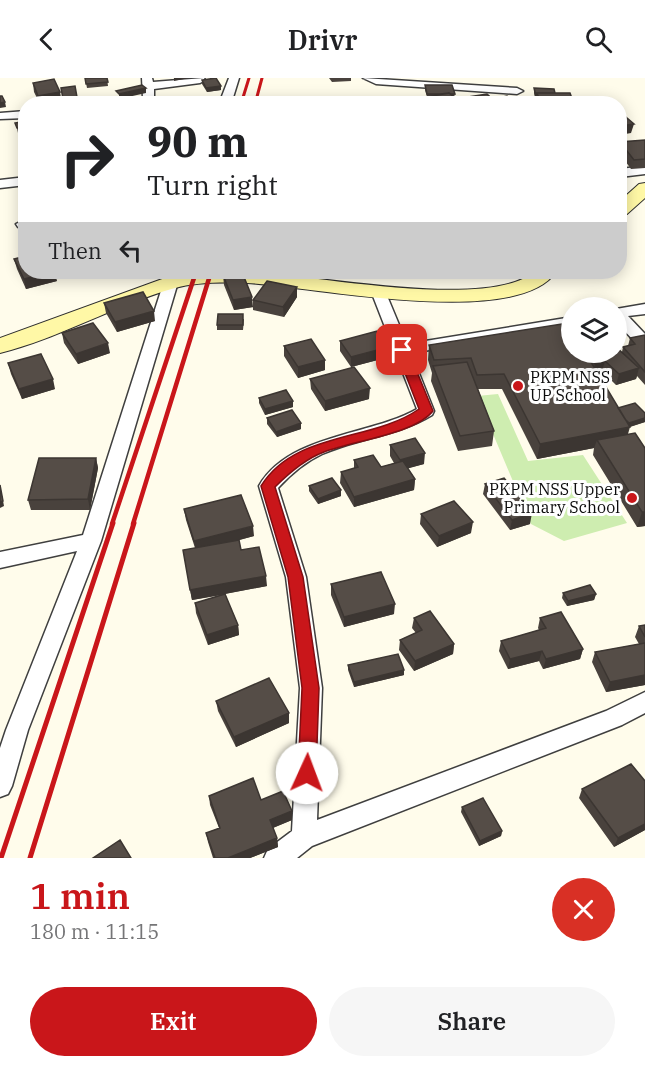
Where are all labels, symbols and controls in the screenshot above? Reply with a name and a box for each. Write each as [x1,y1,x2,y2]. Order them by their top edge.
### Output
text: Drivr [288,22,357,57]
icon: back [30,23,63,56]
icon: search [582,23,615,56]
text: 90 m [147,114,248,169]
icon: right [48,120,126,198]
text: Turn right [147,167,278,202]
icon: left [114,234,147,267]
text: Then [48,236,102,265]
map controls [561,297,627,363]
button: layers [561,297,627,363]
pin [376,324,427,375]
icon: arrive [385,333,418,366]
place label: PKPM NSS UP School [530,367,610,405]
marker: PKPM NSS UP School [511,379,525,393]
place label: PKPM NSS Upper Primary School [489,479,620,517]
marker: PKPM NSS Upper Primary School [625,491,639,505]
position arrow [275,741,339,805]
text: 1 min [30,872,130,919]
button: close [552,878,615,941]
text: 180 m · 11:15 [30,918,159,945]
button: Exit [30,987,317,1056]
button: Share [329,987,615,1056]

